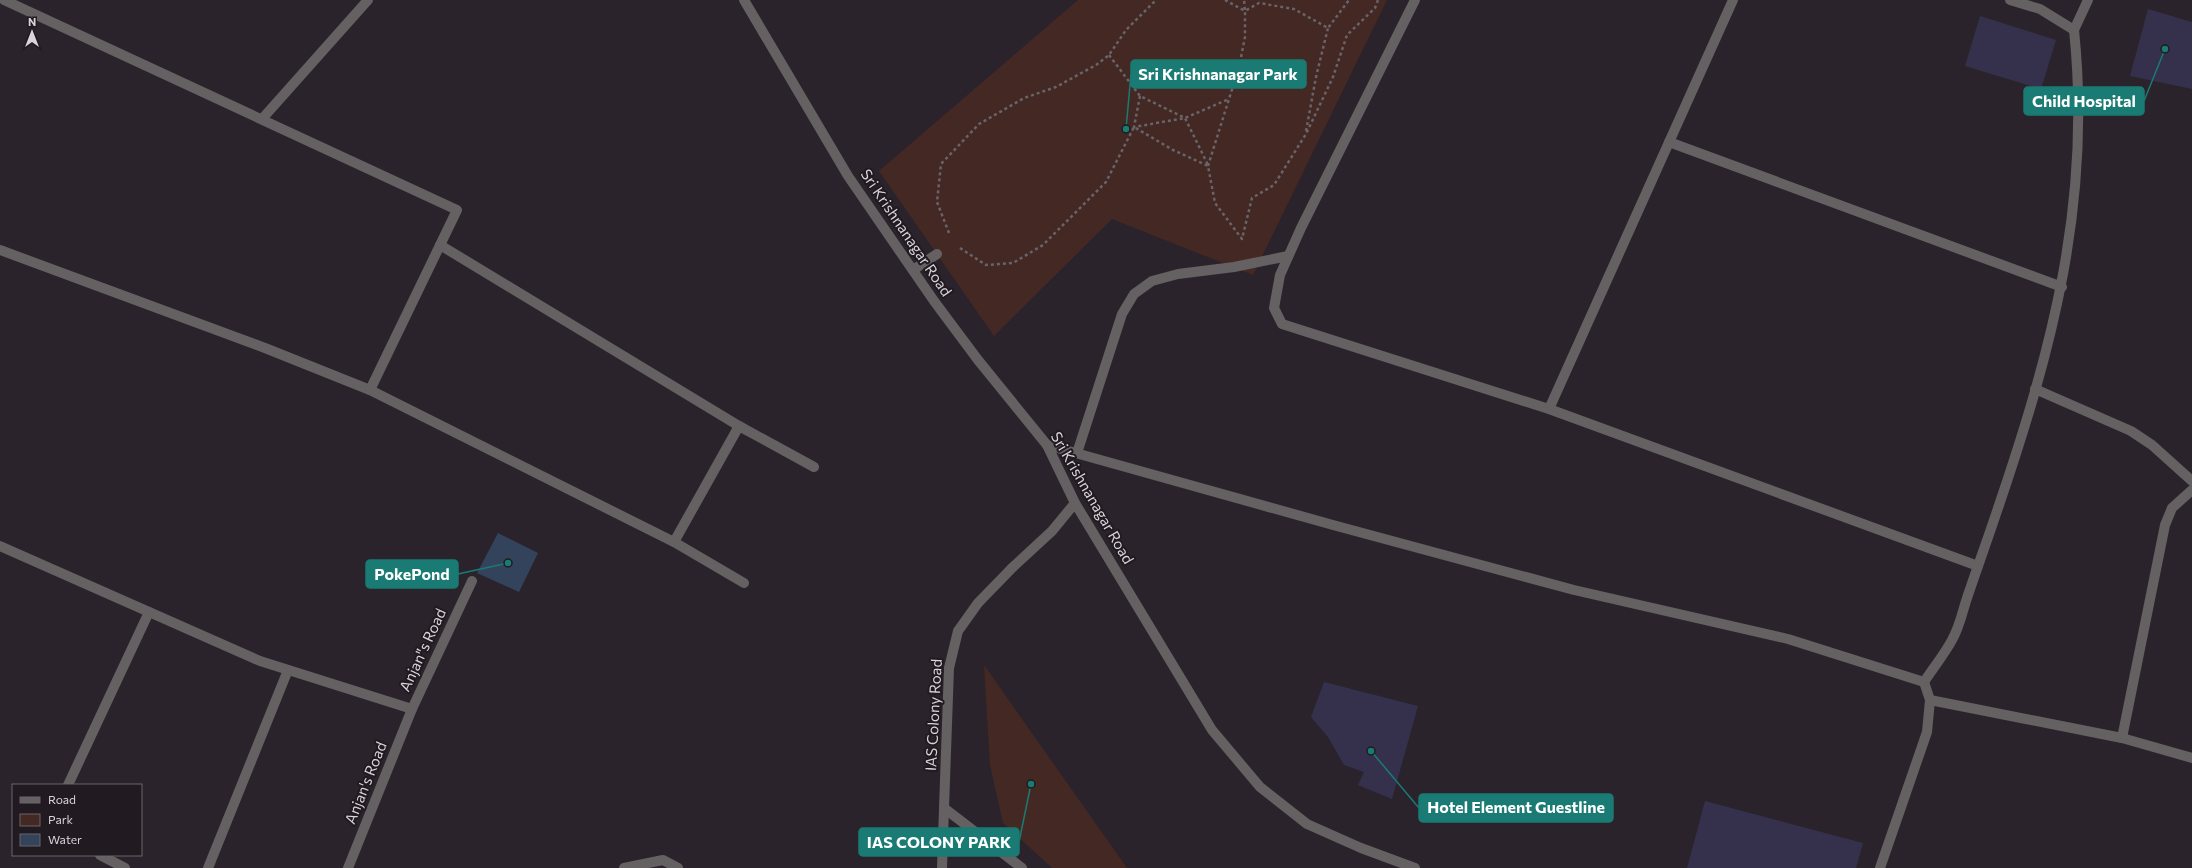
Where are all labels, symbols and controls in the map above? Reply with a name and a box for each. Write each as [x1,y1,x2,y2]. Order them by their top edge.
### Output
north arrow [12,12,52,52]
text: N [28,15,36,28]
callout: Sri Krishnanagar Park [1131,60,1306,88]
text: Sri Krishnanagar Park [1138,64,1299,83]
callout: Child Hospital [2024,87,2144,115]
text: Child Hospital [2032,91,2136,110]
street label: Sri Krishnanagar Road [858,165,956,299]
street label: Sri Krishnanagar Road [1048,428,1138,567]
callout: PokePond [366,560,458,588]
text: PokePond [374,564,450,583]
street label: Anjan"s Road [395,605,449,694]
street label: IAS Colony Road [921,658,945,771]
street label: Anjan's Road [340,739,390,826]
legend [12,784,142,856]
text: Road [48,792,76,806]
callout: Hotel Element Guestline [1419,794,1613,822]
text: Hotel Element Guestline [1427,797,1605,816]
text: Park [48,812,74,826]
callout: IAS COLONY PARK [859,828,1019,856]
text: Water [48,832,82,846]
text: IAS COLONY PARK [867,832,1011,851]

